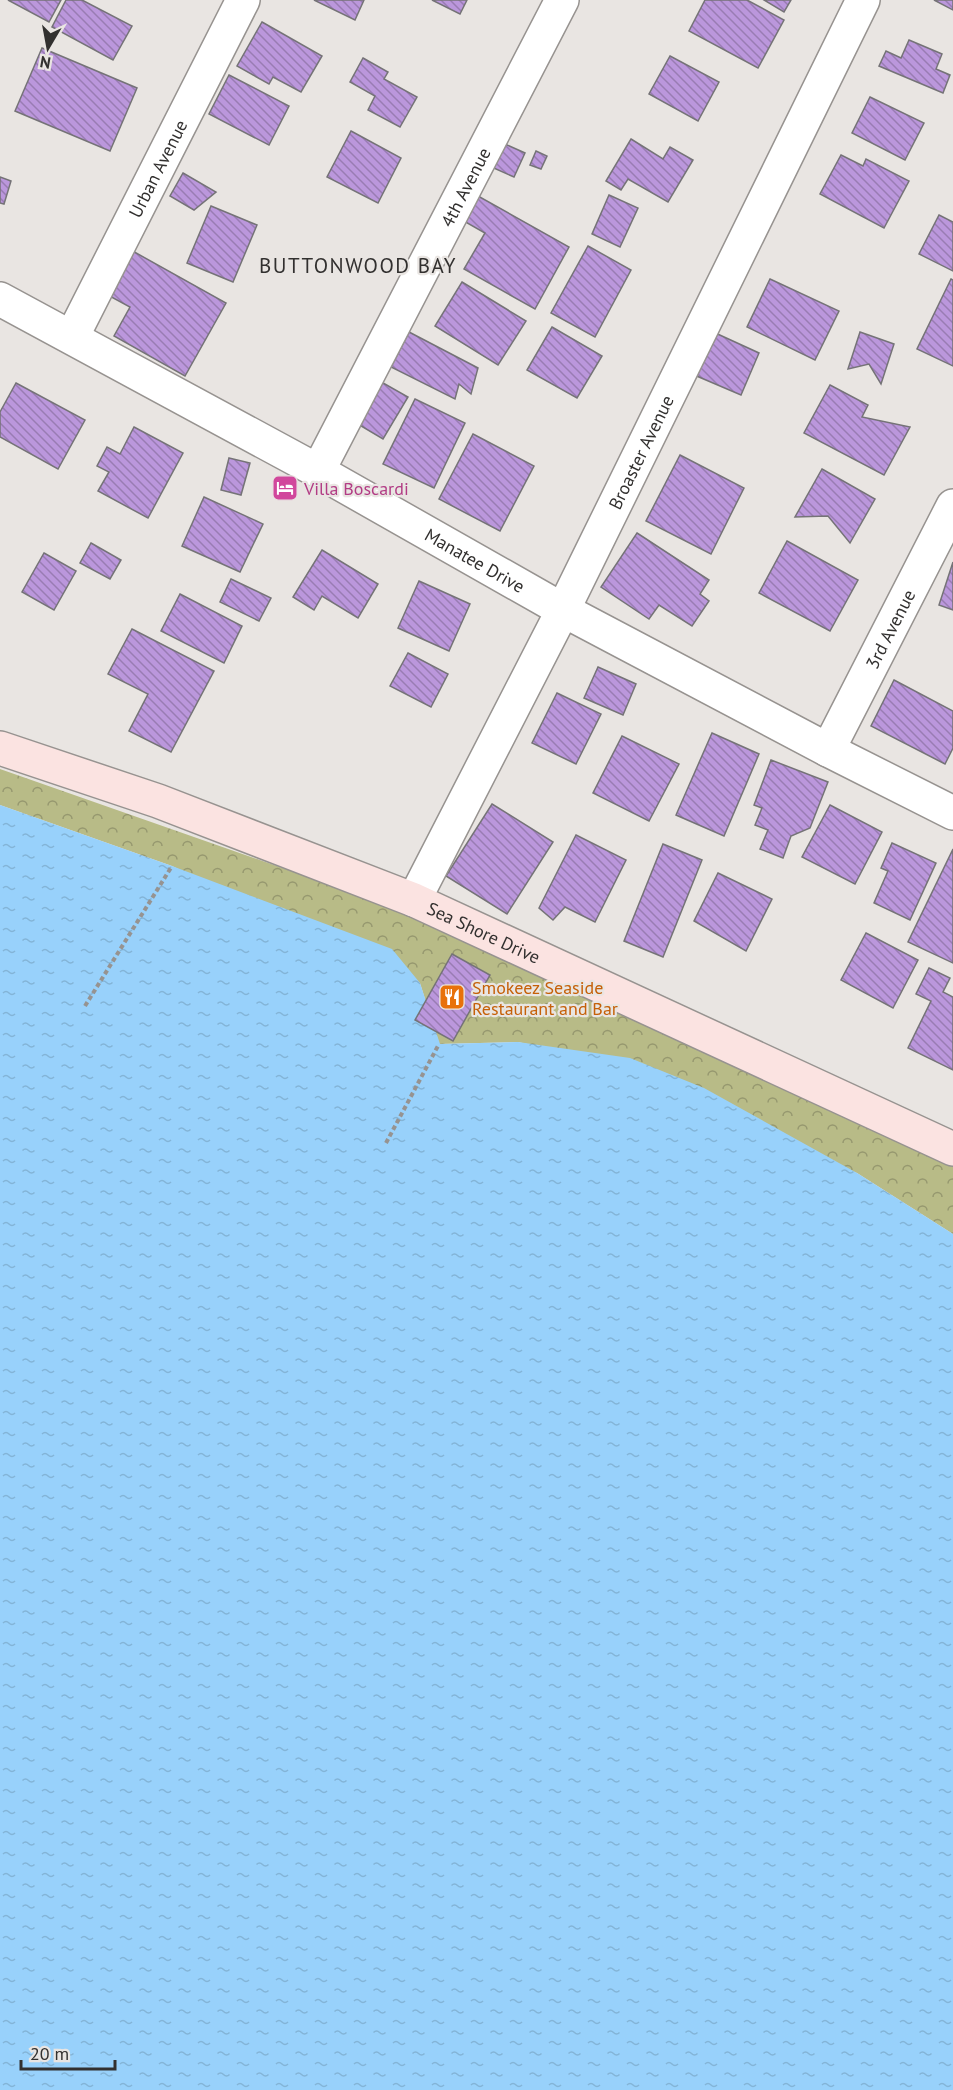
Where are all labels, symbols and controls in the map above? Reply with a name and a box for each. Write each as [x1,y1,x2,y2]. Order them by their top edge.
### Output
north arrow [18,18,78,78]
text: N [38,52,52,74]
street label: Urban Avenue [123,116,192,221]
street label: 4th Avenue [435,143,495,230]
district label: BUTTONWOOD BAY [259,252,457,279]
street label: Broaster Avenue [603,391,678,513]
hotel icon: Villa Boscardi [270,473,300,503]
place label: Villa Boscardi [303,477,409,500]
street label: Manatee Drive [421,523,529,597]
street label: 3rd Avenue [860,585,920,673]
street label: Sea Shore Drive [424,896,544,968]
place label: Smokeez Seaside Restaurant and Bar [472,976,618,1020]
restaurant icon: Smokeez Seaside Restaurant and Bar [437,982,467,1012]
scale bar [21,2033,116,2071]
text: 20 m [30,2042,69,2065]

